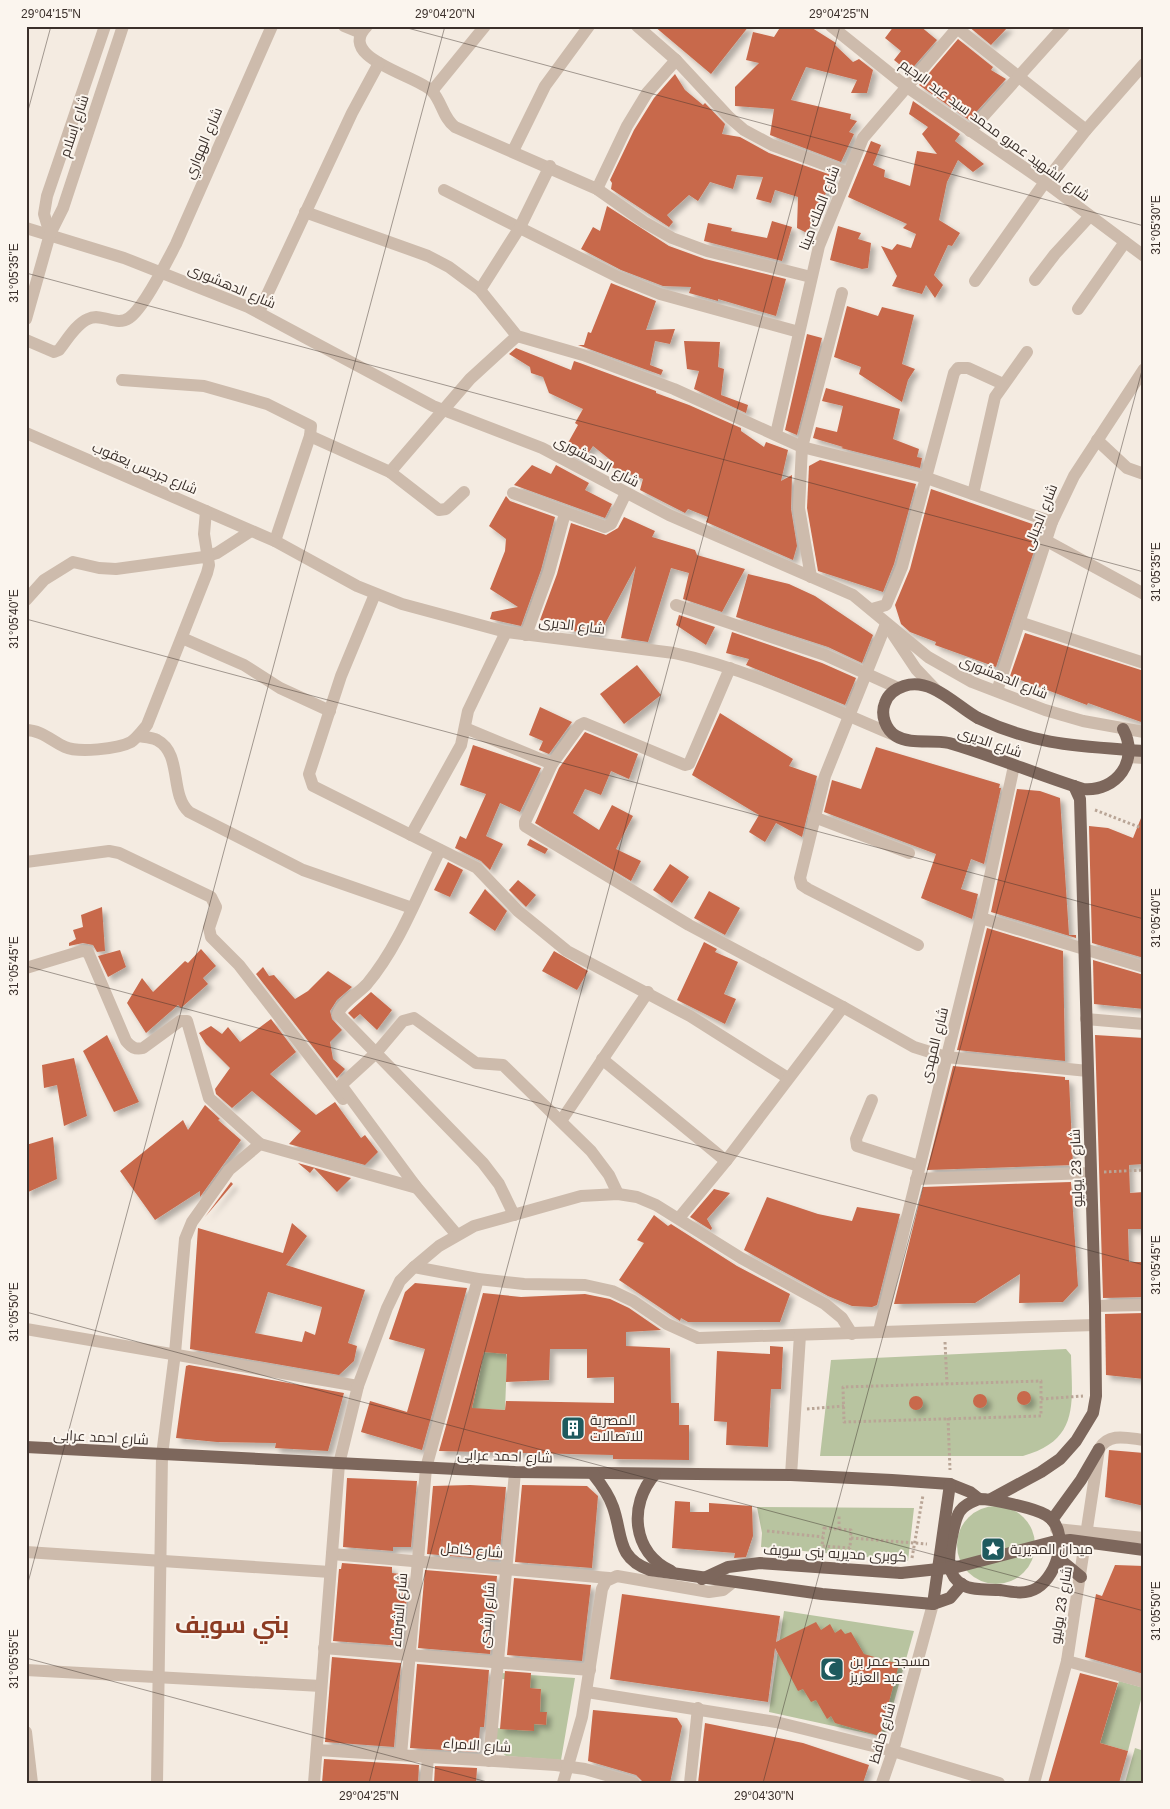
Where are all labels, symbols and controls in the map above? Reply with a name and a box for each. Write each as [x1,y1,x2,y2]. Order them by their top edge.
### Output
text: 29°04'15"N [21,7,81,21]
text: 29°04'20"N [415,7,475,21]
text: 29°04'25"N [809,7,869,21]
street label: شارع الشهيد عمرو محمد سيد عبد الرحيم [896,56,1093,206]
street label: شارع إسلام [56,93,93,160]
street label: شارع الهواري [181,105,229,183]
street label: شارع الملك مينا [796,164,843,253]
text: 31°05'30"E [1149,195,1163,255]
text: 31°05'35"E [7,243,21,303]
street label: شارع الدهشورى [185,260,278,313]
street label: شارع الدهشورى [551,432,642,491]
street label: شارع جرجس يعقوب [90,439,200,498]
street label: شارع الجبالى [1020,482,1061,553]
text: 31°05'35"E [1149,542,1163,602]
text: 31°05'40"E [7,589,21,649]
street label: شارع الديرى [538,613,606,638]
street label: شارع الدهشورى [957,652,1050,703]
street label: شارع الديرى [956,724,1024,761]
text: 31°05'40"E [1149,888,1163,948]
text: 31°05'45"E [7,936,21,996]
street label: شارع المهدى [917,1006,952,1085]
street label: شارع 23 يوليو [1067,1129,1086,1207]
text: 31°05'45"E [1149,1235,1163,1295]
text: 31°05'50"E [7,1282,21,1342]
place label: المصرية للاتصالات [590,1412,643,1444]
building icon: المصرية للاتصالات [560,1415,586,1441]
street label: شارع احمد عرابى [53,1427,149,1448]
street label: شارع احمد عرابى [457,1446,553,1467]
place icon: ميدان المديرية [980,1536,1006,1562]
street label: شارع كامل [440,1539,504,1562]
street label: كوبرى مديريه بنى سويف [763,1541,907,1565]
place label: ميدان المديرية [1010,1541,1093,1557]
street label: شارع 23 يوليو [1047,1565,1076,1645]
street label: شارع الشرفاء [388,1572,411,1648]
street label: شارع رشدى [476,1581,499,1649]
text: 31°05'50"E [1149,1581,1163,1641]
district label: بني سويف [175,1611,289,1644]
text: 31°05'55"E [7,1629,21,1689]
place label: مسجد عمر بن عبد العزيز [849,1653,930,1685]
mosque icon: مسجد عمر بن عبد العزيز [819,1656,845,1682]
street label: شارع حافظ [866,1701,899,1766]
street label: شارع الامراء [442,1735,512,1756]
text: 29°04'25"N [339,1789,399,1803]
text: 29°04'30"N [734,1789,794,1803]

